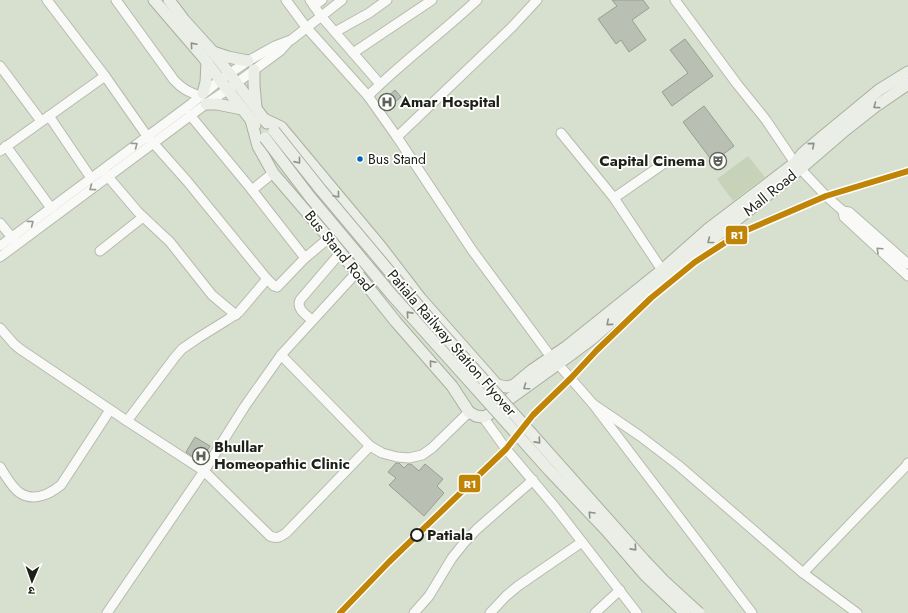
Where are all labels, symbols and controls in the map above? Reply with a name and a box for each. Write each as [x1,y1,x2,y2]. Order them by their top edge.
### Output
one-way arrow [190,42,197,50]
place label: Amar Hospital [399,91,500,113]
hospital icon: Amar Hospital [377,92,397,112]
one-way arrow [873,101,880,109]
one-way arrow [131,143,138,150]
one-way arrow [808,143,815,150]
place label: Bus Stand [368,149,426,169]
place label: Capital Cinema [599,150,705,172]
theatre icon: Capital Cinema [708,151,728,171]
marker: Bus Stand [355,154,365,164]
one-way arrow [293,157,300,164]
street label: Mall Road [739,165,801,221]
one-way arrow [90,183,97,190]
one-way arrow [333,190,340,197]
street label: Bus Stand Road [299,206,379,296]
one-way arrow [27,220,34,227]
line badge: R1 [725,225,748,245]
text: R1 [731,227,743,243]
one-way arrow [708,236,715,243]
one-way arrow [876,247,884,254]
street label: Patiala Railway Station Flyover [382,265,522,422]
one-way arrow [407,312,414,319]
one-way arrow [607,319,614,326]
one-way arrow [430,360,437,367]
one-way arrow [524,382,531,389]
place label: Bhullar Homeopathic Clinic [214,436,350,475]
one-way arrow [533,436,540,443]
hospital icon: Bhullar Homeopathic Clinic [191,446,211,466]
line badge: R1 [458,474,481,493]
text: R1 [464,476,476,492]
one-way arrow [588,511,596,519]
place label: Patiala [427,524,473,546]
marker: Patiala [410,528,424,542]
one-way arrow [629,543,636,551]
north arrow [12,561,52,601]
text: उ [28,583,35,599]

